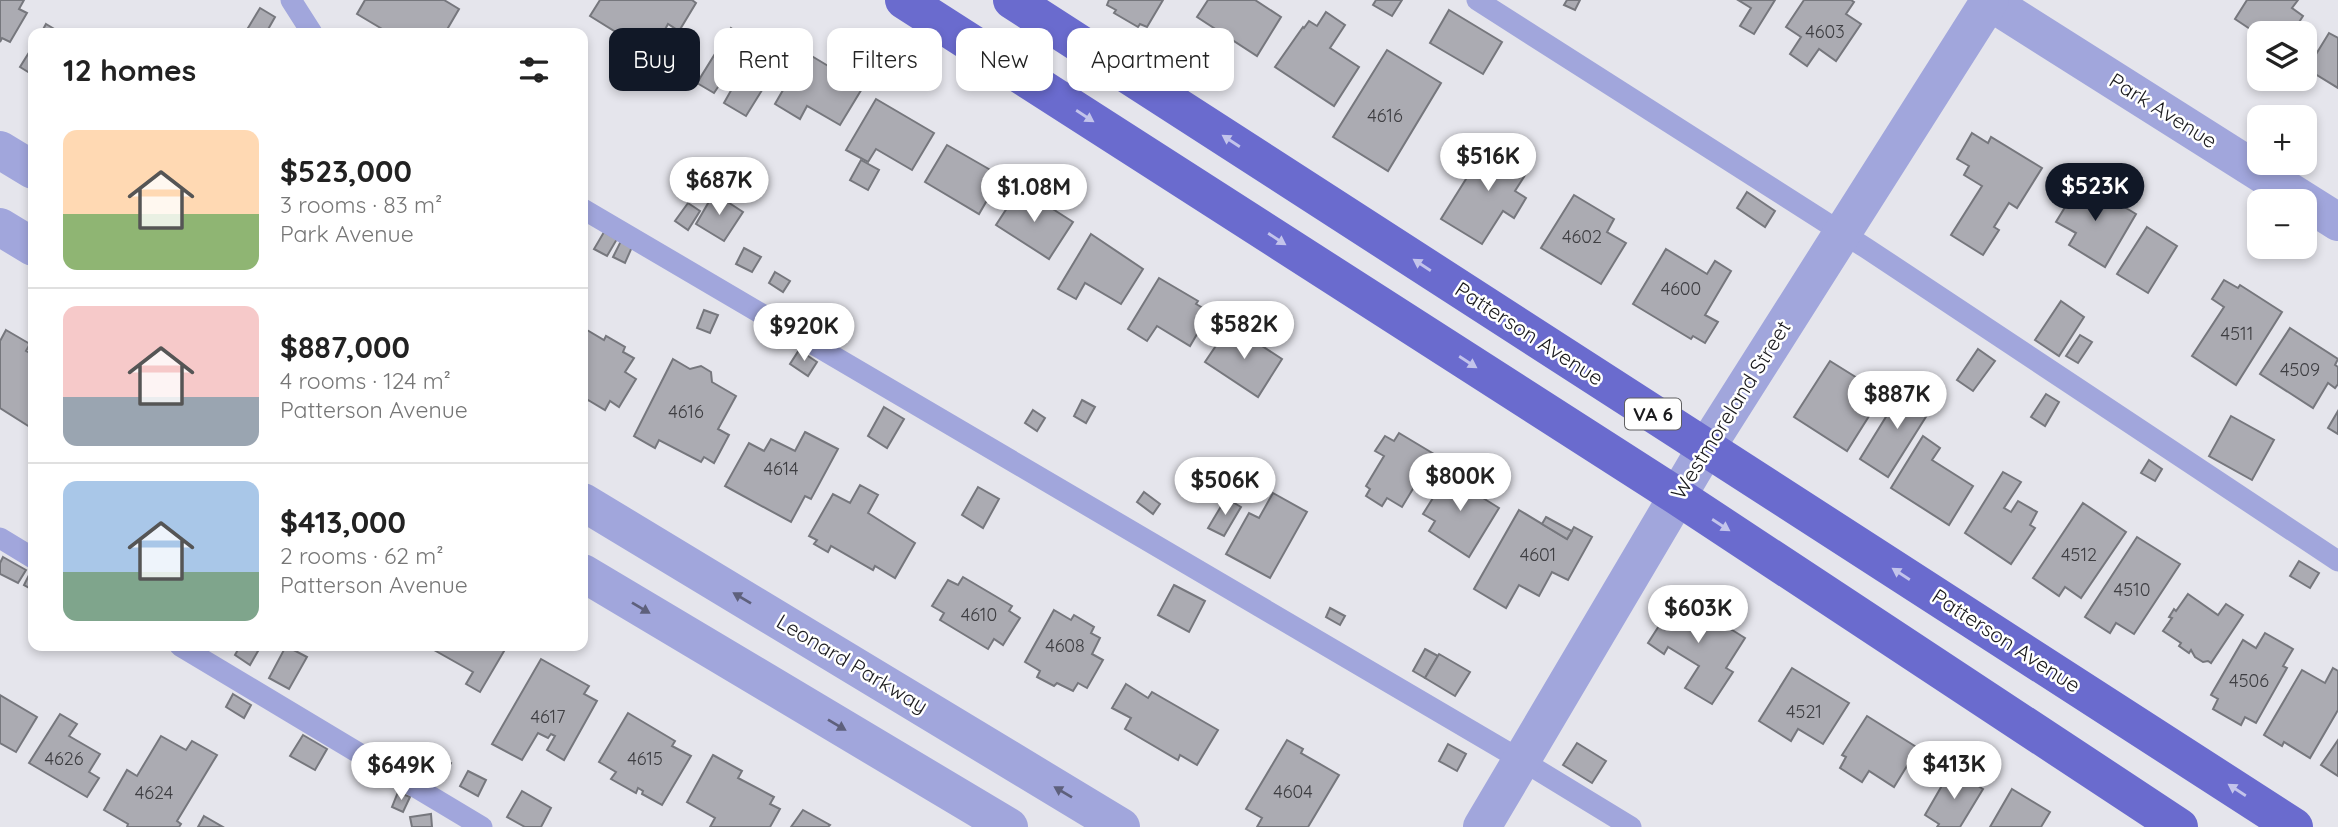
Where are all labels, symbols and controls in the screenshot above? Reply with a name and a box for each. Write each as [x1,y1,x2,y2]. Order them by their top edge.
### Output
house number: 4603 [1805,20,1845,43]
map controls [2247,21,2317,259]
button: layers [2247,21,2317,91]
chip: Buy [609,28,700,91]
chip: Rent [714,28,813,91]
chip: Filters [827,28,942,91]
chip: New [956,28,1053,91]
chip: Apartment [1067,28,1234,91]
text: 12 homes [63,51,196,89]
icon: filters [515,51,553,89]
street label: Park Avenue [2105,67,2222,154]
house number: 4616 [1367,104,1403,127]
button: + [2247,105,2317,175]
one-way arrow [1075,110,1095,123]
pin: $516K [1439,134,1537,193]
one-way arrow [1221,135,1241,148]
text: $516K [1456,141,1520,170]
text: $523,000 [280,152,412,190]
icon: home [119,158,203,242]
pin: $687K [670,158,768,217]
pin: $1.08M [977,164,1091,224]
pin: $523K [2046,164,2144,223]
text: $687K [686,165,752,194]
text: $523K [2061,171,2129,200]
text: $1.08M [997,172,1071,201]
button: − [2247,189,2317,259]
text: 3 rooms · 83 m² [280,190,442,219]
text: Park Avenue [280,219,414,248]
house number: 4602 [1562,225,1602,248]
one-way arrow [1267,232,1286,245]
one-way arrow [1412,258,1432,271]
street label: Patterson Avenue [1451,276,1609,391]
house number: 4600 [1661,277,1701,300]
pin: $582K [1195,302,1293,361]
pin: $920K [755,304,853,363]
text: $582K [1210,309,1278,338]
text: $920K [769,311,839,340]
street label: Westmoreland Street [1665,315,1796,504]
house number: 4511 [2221,322,2253,345]
text: $887,000 [280,328,410,366]
icon: home [119,334,203,418]
one-way arrow [1458,355,1478,368]
house number: 4509 [2280,358,2320,381]
text: 4 rooms · 124 m² [280,366,451,395]
pin: $887K [1848,372,1946,431]
text: $887K [1864,379,1930,408]
text: Patterson Avenue [280,395,468,424]
road number: VA 6 [1625,398,1681,430]
house number: 4616 [668,400,704,423]
pin: $800K [1411,454,1509,513]
house number: 4614 [764,457,798,480]
pin: $506K [1176,458,1274,517]
text: $800K [1425,461,1495,490]
text: $506K [1191,465,1259,494]
text: $413,000 [280,503,406,541]
icon: home [119,509,203,593]
one-way arrow [1711,518,1731,531]
text: 2 rooms · 62 m² [280,541,444,570]
house number: 4601 [1520,543,1556,566]
house number: 4512 [2061,543,2097,566]
one-way arrow [1892,568,1911,581]
text: Patterson Avenue [280,570,468,599]
house number: 4510 [2114,578,2150,601]
street label: Patterson Avenue [1928,583,2086,698]
pin: $603K [1649,586,1747,645]
one-way arrow [733,592,752,604]
text: $603K [1664,593,1732,622]
one-way arrow [632,602,651,615]
house number: 4610 [961,603,997,626]
street label: Leonard Parkway [772,608,933,718]
house number: 4608 [1045,634,1085,657]
house number: 4506 [2229,669,2269,692]
house number: 4521 [1786,700,1822,723]
house number: 4617 [531,705,565,728]
one-way arrow [827,718,846,731]
pin: $649K [352,742,450,802]
pin: $413K [1905,742,2003,801]
house number: 4626 [45,747,84,770]
house number: 4615 [627,747,663,770]
text: $413K [1923,749,1985,778]
text: $649K [367,750,435,779]
house number: 4604 [1273,780,1313,803]
house number: 4624 [135,781,173,804]
one-way arrow [2228,783,2246,797]
one-way arrow [1053,785,1072,798]

